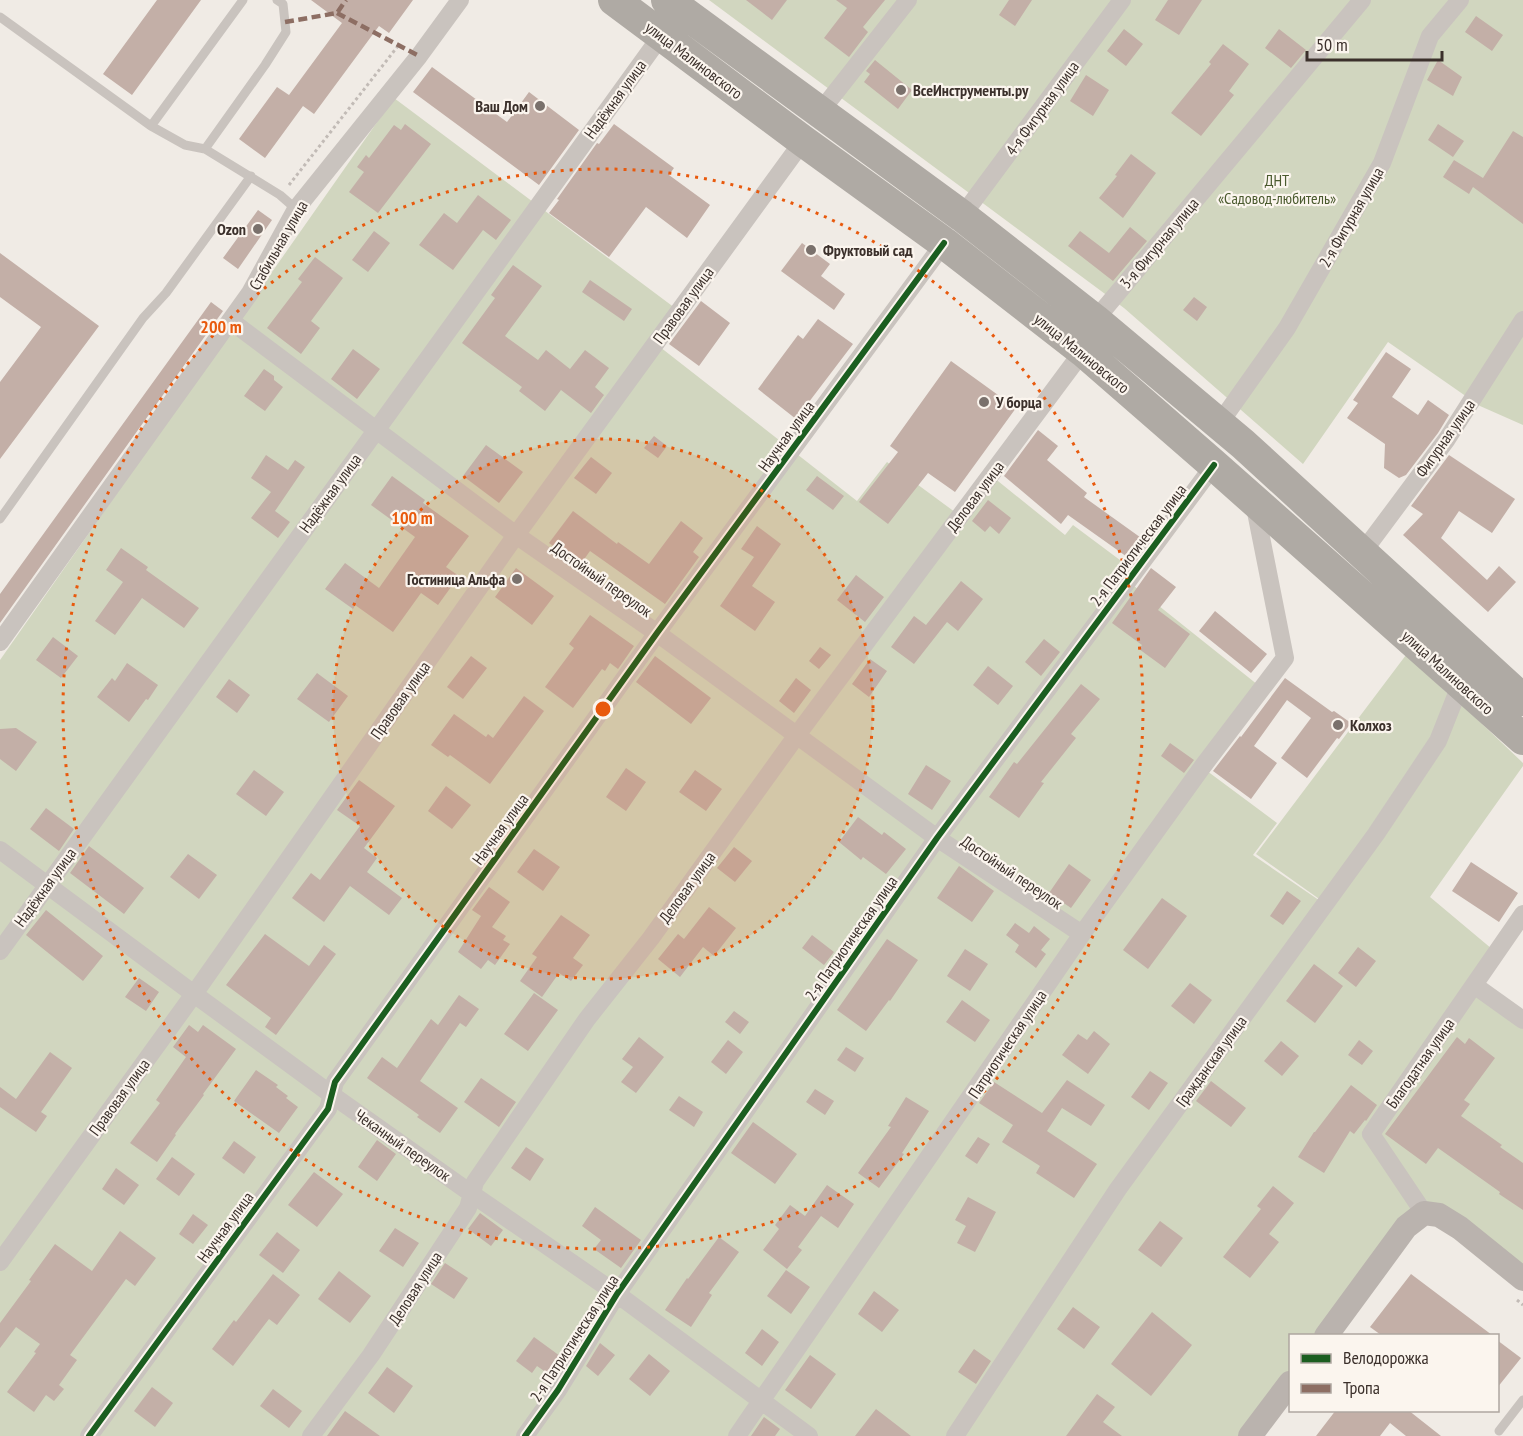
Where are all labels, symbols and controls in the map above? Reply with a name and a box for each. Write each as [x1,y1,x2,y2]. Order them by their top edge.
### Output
street label: улица Малиновского [641,17,747,103]
scale bar [1307,24,1442,62]
text: 50 m [1316,33,1348,56]
street label: Надёжная улица [580,56,650,142]
street label: 4-я Фигурная улица [1001,57,1083,159]
place label: ВсеИнструменты.ру [913,80,1029,100]
marker: ВсеИнструменты.ру [894,83,908,97]
place label: Ваш Дом [475,96,528,116]
marker: Ваш Дом [533,99,547,113]
street label: 2-я Фигурная улица [1314,164,1388,270]
park label: ДНТ «Садовод-любитель» [1218,170,1336,208]
street label: 3-я Фигурная улица [1115,194,1203,292]
street label: Стабильная улица [244,197,312,293]
place label: Ozon [217,219,246,239]
marker: Ozon [251,222,265,236]
place label: Фруктовый сад [823,240,913,260]
marker: Фруктовый сад [804,243,818,257]
street label: Правовая улица [648,263,718,347]
street label: улица Малиновского [1030,308,1134,398]
text: 200 m [200,315,242,338]
place label: У борца [995,392,1042,412]
marker: У борца [977,395,991,409]
street label: Фигурная улица [1411,395,1479,481]
street label: Научная улица [754,397,818,475]
street label: Надёжная улица [295,450,365,536]
street label: Деловая улица [942,457,1008,535]
street label: 2-я Патриотическая улица [1086,480,1190,610]
text: 100 m [391,506,433,529]
street label: Достойный переулок [548,537,657,621]
place label: Гостиница Альфа [407,569,505,589]
marker: Гостиница Альфа [510,572,524,586]
street label: улица Малиновского [1398,625,1498,719]
street label: Правовая улица [366,657,434,743]
centre of rings [593,699,613,719]
place label: Колхоз [1350,715,1392,735]
marker: Колхоз [1331,718,1345,732]
street label: Научная улица [468,790,532,868]
street label: Достойный переулок [958,831,1067,914]
street label: Надёжная улица [10,844,80,930]
street label: Деловая улица [654,847,720,927]
street label: 2-я Патриотическая улица [800,872,902,1004]
street label: Патриотическая улица [963,986,1051,1102]
street label: Гражданская улица [1171,1012,1251,1110]
street label: Благодатная улица [1381,1014,1459,1112]
street label: Правовая улица [84,1055,154,1139]
street label: Чеканный переулок [351,1105,455,1186]
street label: Научная улица [193,1188,257,1266]
street label: Деловая улица [384,1248,446,1328]
street label: 2-я Патриотическая улица [525,1271,623,1405]
legend [1289,1334,1499,1412]
text: Велодорожка [1343,1346,1429,1369]
text: Тропа [1343,1376,1380,1399]

